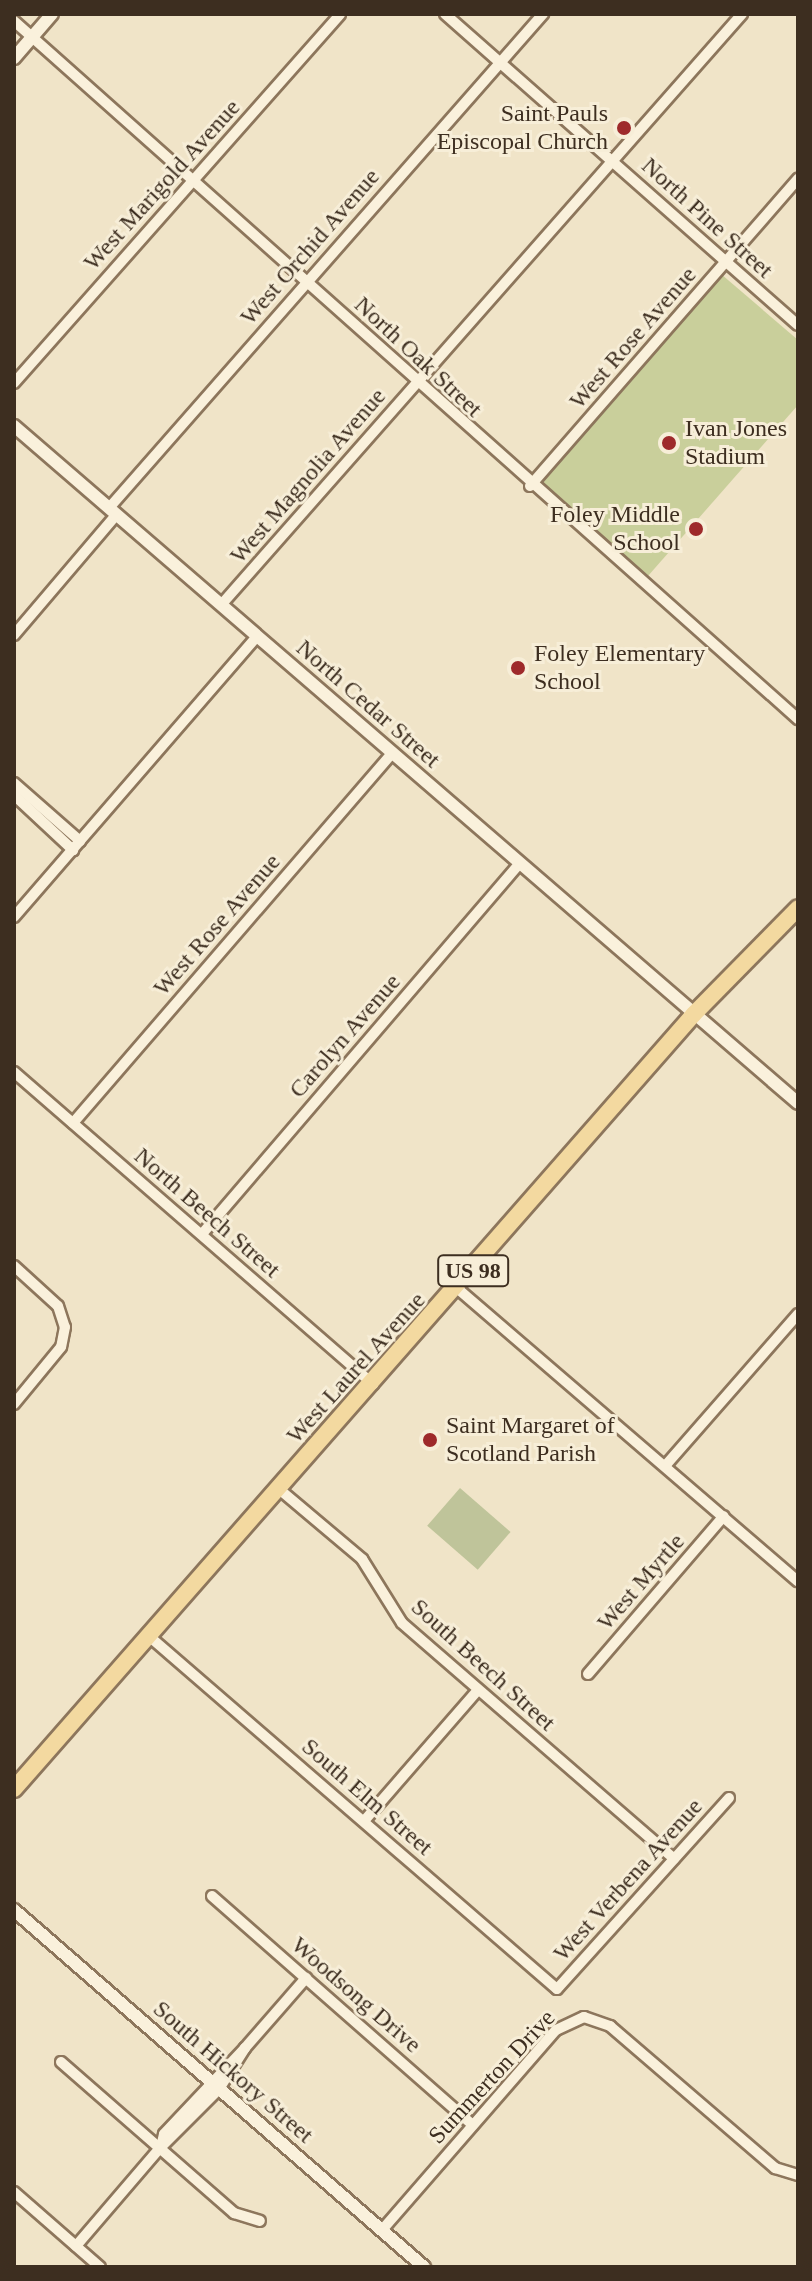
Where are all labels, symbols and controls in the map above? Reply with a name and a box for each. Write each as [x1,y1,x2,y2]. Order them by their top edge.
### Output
street label: West Marigold Avenue [77,93,247,277]
place label: Saint Pauls Episcopal Church [437,100,608,156]
marker: Saint Pauls Episcopal Church [615,119,633,137]
street label: North Pine Street [635,152,779,284]
street label: West Orchid Avenue [234,163,386,331]
street label: West Rose Avenue [563,261,703,415]
street label: North Oak Street [348,291,488,423]
street label: West Magnolia Avenue [224,382,392,570]
place label: Ivan Jones Stadium [685,415,787,471]
marker: Ivan Jones Stadium [660,434,678,452]
place label: Foley Middle School [550,501,680,557]
marker: Foley Middle School [687,520,705,538]
street label: North Cedar Street [290,634,446,774]
place label: Foley Elementary School [534,640,705,696]
marker: Foley Elementary School [509,659,527,677]
street label: West Rose Avenue [147,848,287,1002]
street label: Carolyn Avenue [283,968,407,1104]
street label: North Beech Street [128,1142,286,1284]
road number: US 98 [437,1253,509,1289]
street label: West Laurel Avenue [280,1286,432,1450]
place label: Saint Margaret of Scotland Parish [446,1412,615,1468]
marker: Saint Margaret of Scotland Parish [421,1431,439,1449]
street label: West Myrtle [591,1528,691,1636]
street label: South Beech Street [405,1593,561,1737]
street label: South Elm Street [296,1732,438,1862]
street label: West Verbena Avenue [547,1792,709,1968]
street label: Woodsong Drive [285,1931,427,2059]
street label: South Hickory Street [147,1995,319,2149]
street label: Summerton Drive [423,2004,561,2150]

